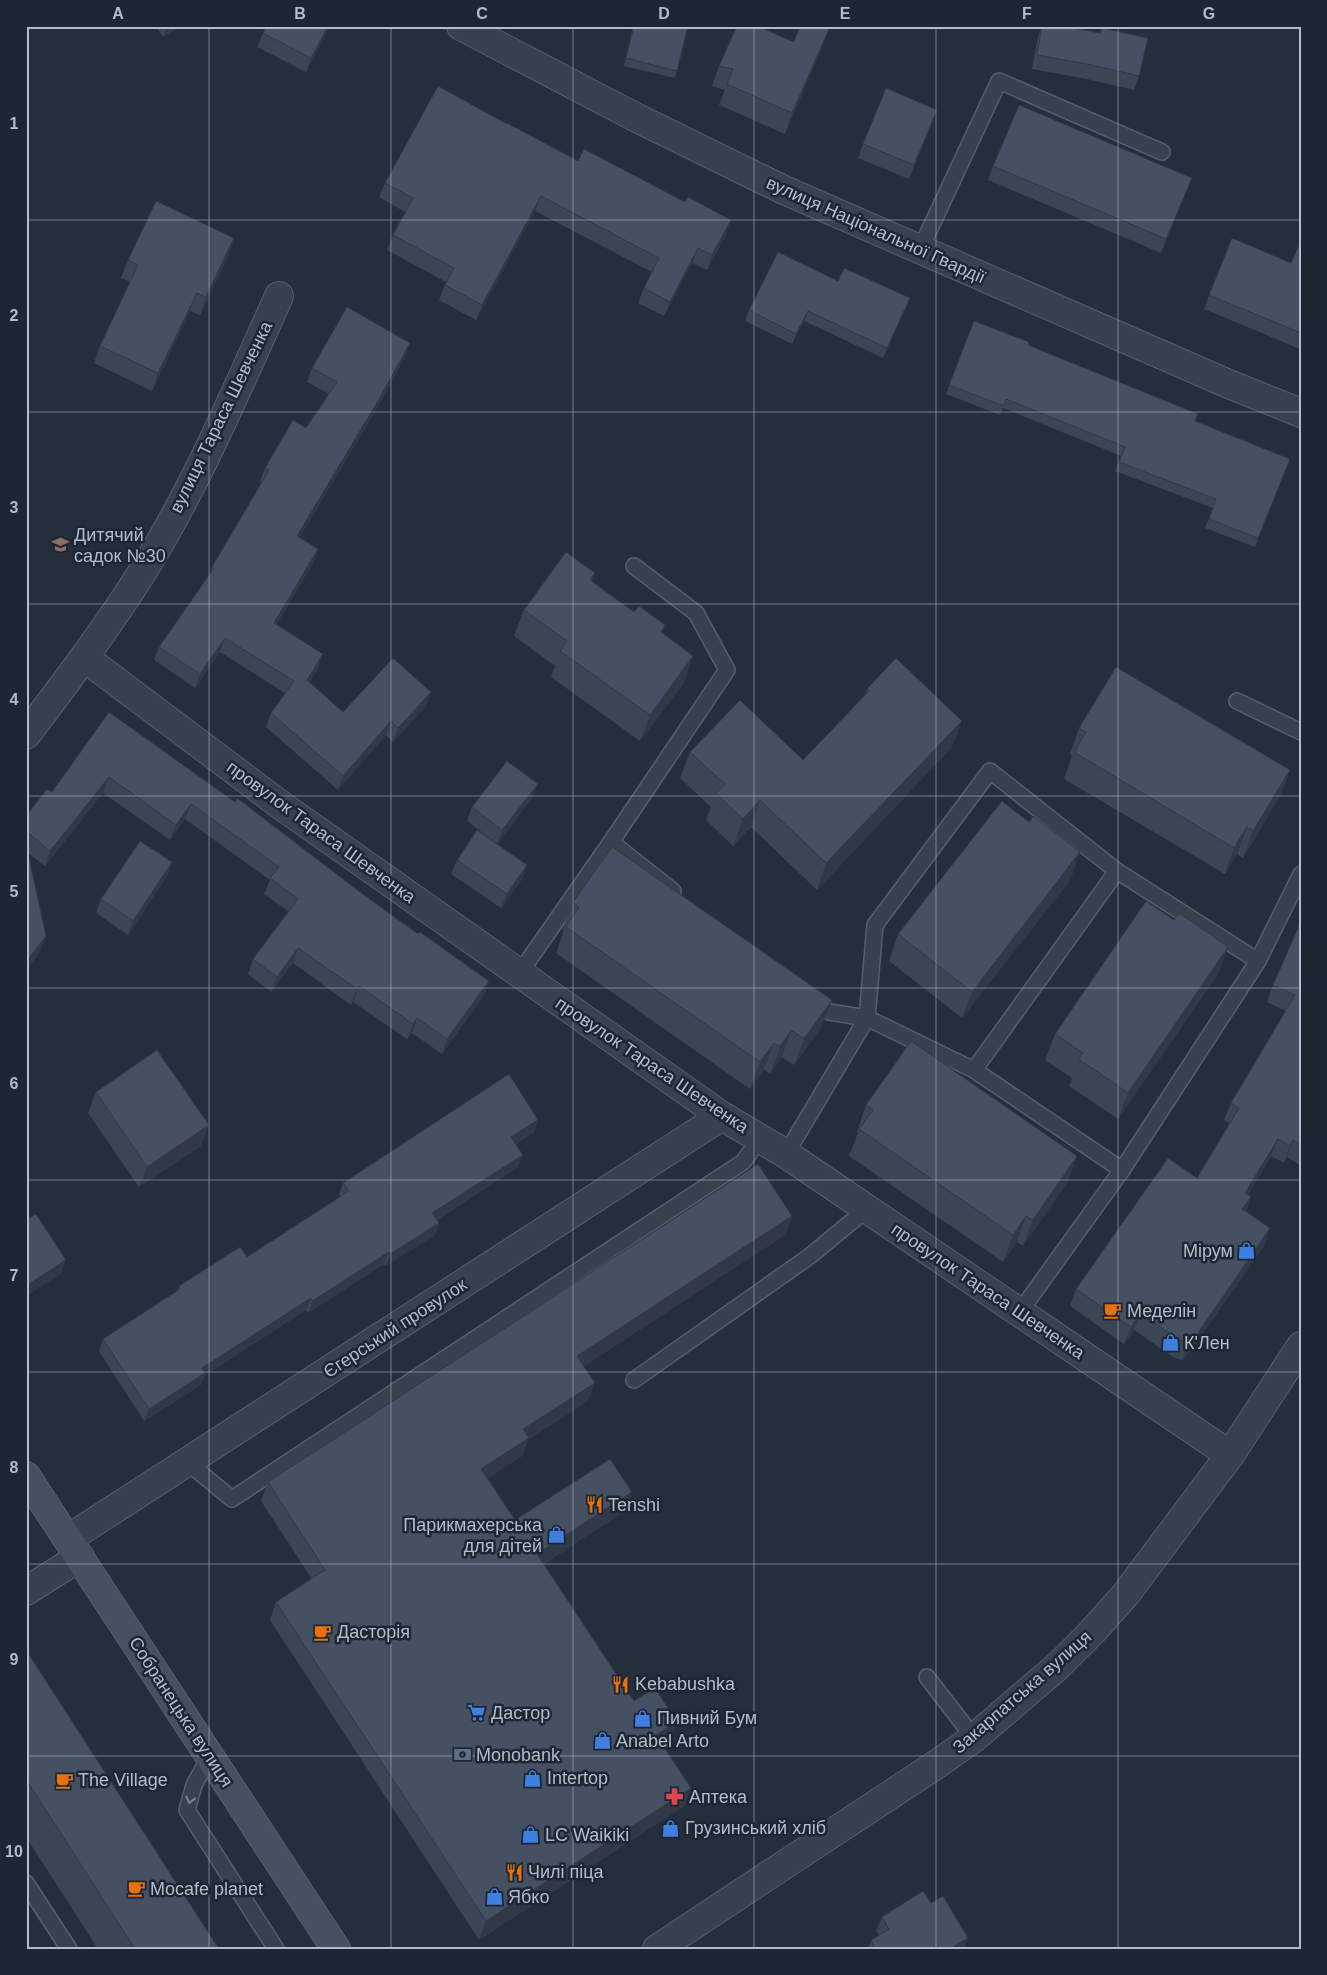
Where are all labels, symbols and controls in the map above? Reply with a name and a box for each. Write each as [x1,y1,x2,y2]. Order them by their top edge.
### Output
text: A [112,5,124,22]
text: B [294,5,306,22]
text: C [476,5,488,22]
text: D [658,5,670,22]
text: E [840,5,851,22]
text: F [1022,5,1032,22]
text: G [1203,5,1215,22]
text: 1 [10,115,19,132]
street label: вулиця Національної Гвардії [763,173,989,287]
text: 2 [10,307,19,324]
street label: вулиця Тараса Шевченка [166,317,277,516]
text: 3 [10,499,19,516]
place label: Дитячий садок №30 [74,525,166,566]
school or university icon: Дитячий садок №30 [50,535,70,555]
text: 4 [10,691,19,708]
street label: провулок Тараса Шевченка [223,757,420,908]
text: 5 [10,883,19,900]
street label: провулок Тараса Шевченка [552,993,753,1138]
text: 6 [10,1075,19,1092]
street label: провулок Тараса Шевченка [888,1219,1089,1364]
place label: Мірум [1183,1241,1233,1261]
shop icon: Мірум [1237,1241,1257,1261]
text: 7 [10,1267,19,1284]
street label: Єгерський провулок [320,1274,470,1382]
cafe icon: Меделін [1103,1301,1123,1321]
place label: Меделін [1127,1301,1196,1321]
shop icon: К'Лен [1160,1333,1180,1353]
place label: К'Лен [1184,1333,1230,1353]
text: 8 [10,1459,19,1476]
restaurant icon: Tenshi [584,1495,604,1515]
place label: Tenshi [608,1495,660,1515]
place label: Парикмахерська для дітей [403,1515,543,1556]
shop icon: Парикмахерська для дітей [546,1525,566,1545]
cafe icon: Дасторія [313,1622,333,1642]
place label: Дасторія [337,1622,410,1642]
street label: Закарпатська вулиця [949,1627,1095,1757]
street label: Собранецька вулиця [125,1633,237,1791]
text: 9 [10,1651,19,1668]
restaurant icon: Kebabushka [611,1674,631,1694]
place label: Kebabushka [635,1674,736,1694]
supermarket icon: Дастор [467,1703,487,1723]
place label: Дастор [491,1703,550,1723]
shop icon: Пивний Бум [633,1708,653,1728]
place label: Пивний Бум [657,1708,757,1728]
shop icon: Anabel Arto [592,1731,612,1751]
place label: Anabel Arto [616,1731,709,1751]
bank icon: Monobank [452,1745,472,1765]
place label: Monobank [476,1745,561,1765]
shop icon: Intertop [523,1768,543,1788]
place label: Intertop [547,1768,608,1788]
cafe icon: The Village [54,1770,74,1790]
place label: The Village [78,1770,168,1790]
pharmacy icon: Аптека [665,1787,685,1807]
place label: Аптека [689,1787,748,1807]
one-way arrow [185,1796,196,1805]
shop icon: Грузинський хліб [661,1818,681,1838]
place label: Грузинський хліб [685,1818,826,1838]
shop icon: LC Waikiki [521,1825,541,1845]
place label: LC Waikiki [545,1825,629,1845]
text: 10 [5,1843,23,1860]
restaurant icon: Чилі піца [504,1862,524,1882]
place label: Чилі піца [528,1862,605,1882]
cafe icon: Mocafe planet [126,1879,146,1899]
place label: Mocafe planet [150,1879,263,1899]
shop icon: Ябко [484,1887,504,1907]
place label: Ябко [508,1887,549,1907]

